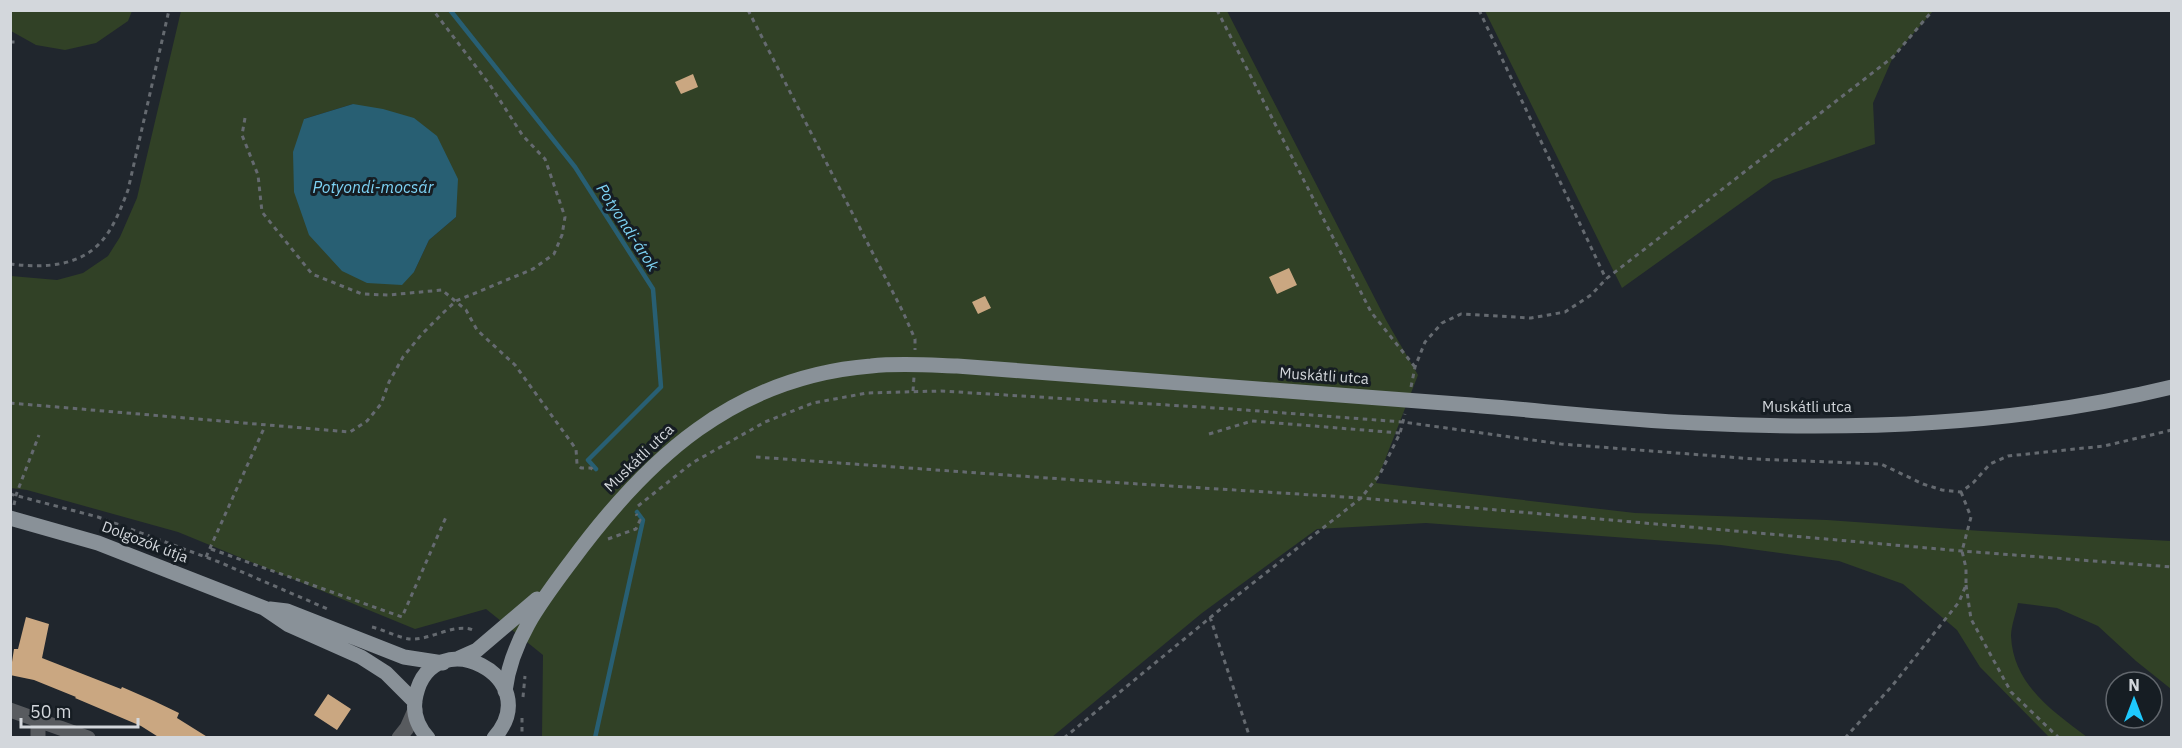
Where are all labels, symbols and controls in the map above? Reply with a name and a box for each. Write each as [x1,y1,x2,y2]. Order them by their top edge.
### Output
water label: Potyondi-mocsár [313,177,435,197]
water label: Potyondi-árok [592,179,664,275]
street label: Muskátli utca [1279,363,1369,388]
street label: Muskátli utca [1762,397,1852,416]
street label: Muskátli utca [600,420,678,496]
street label: Dolgozók útja [99,516,191,567]
north arrow [2104,670,2164,730]
text: N [2128,675,2140,695]
scale bar [21,691,138,729]
text: 50 m [30,700,72,723]

